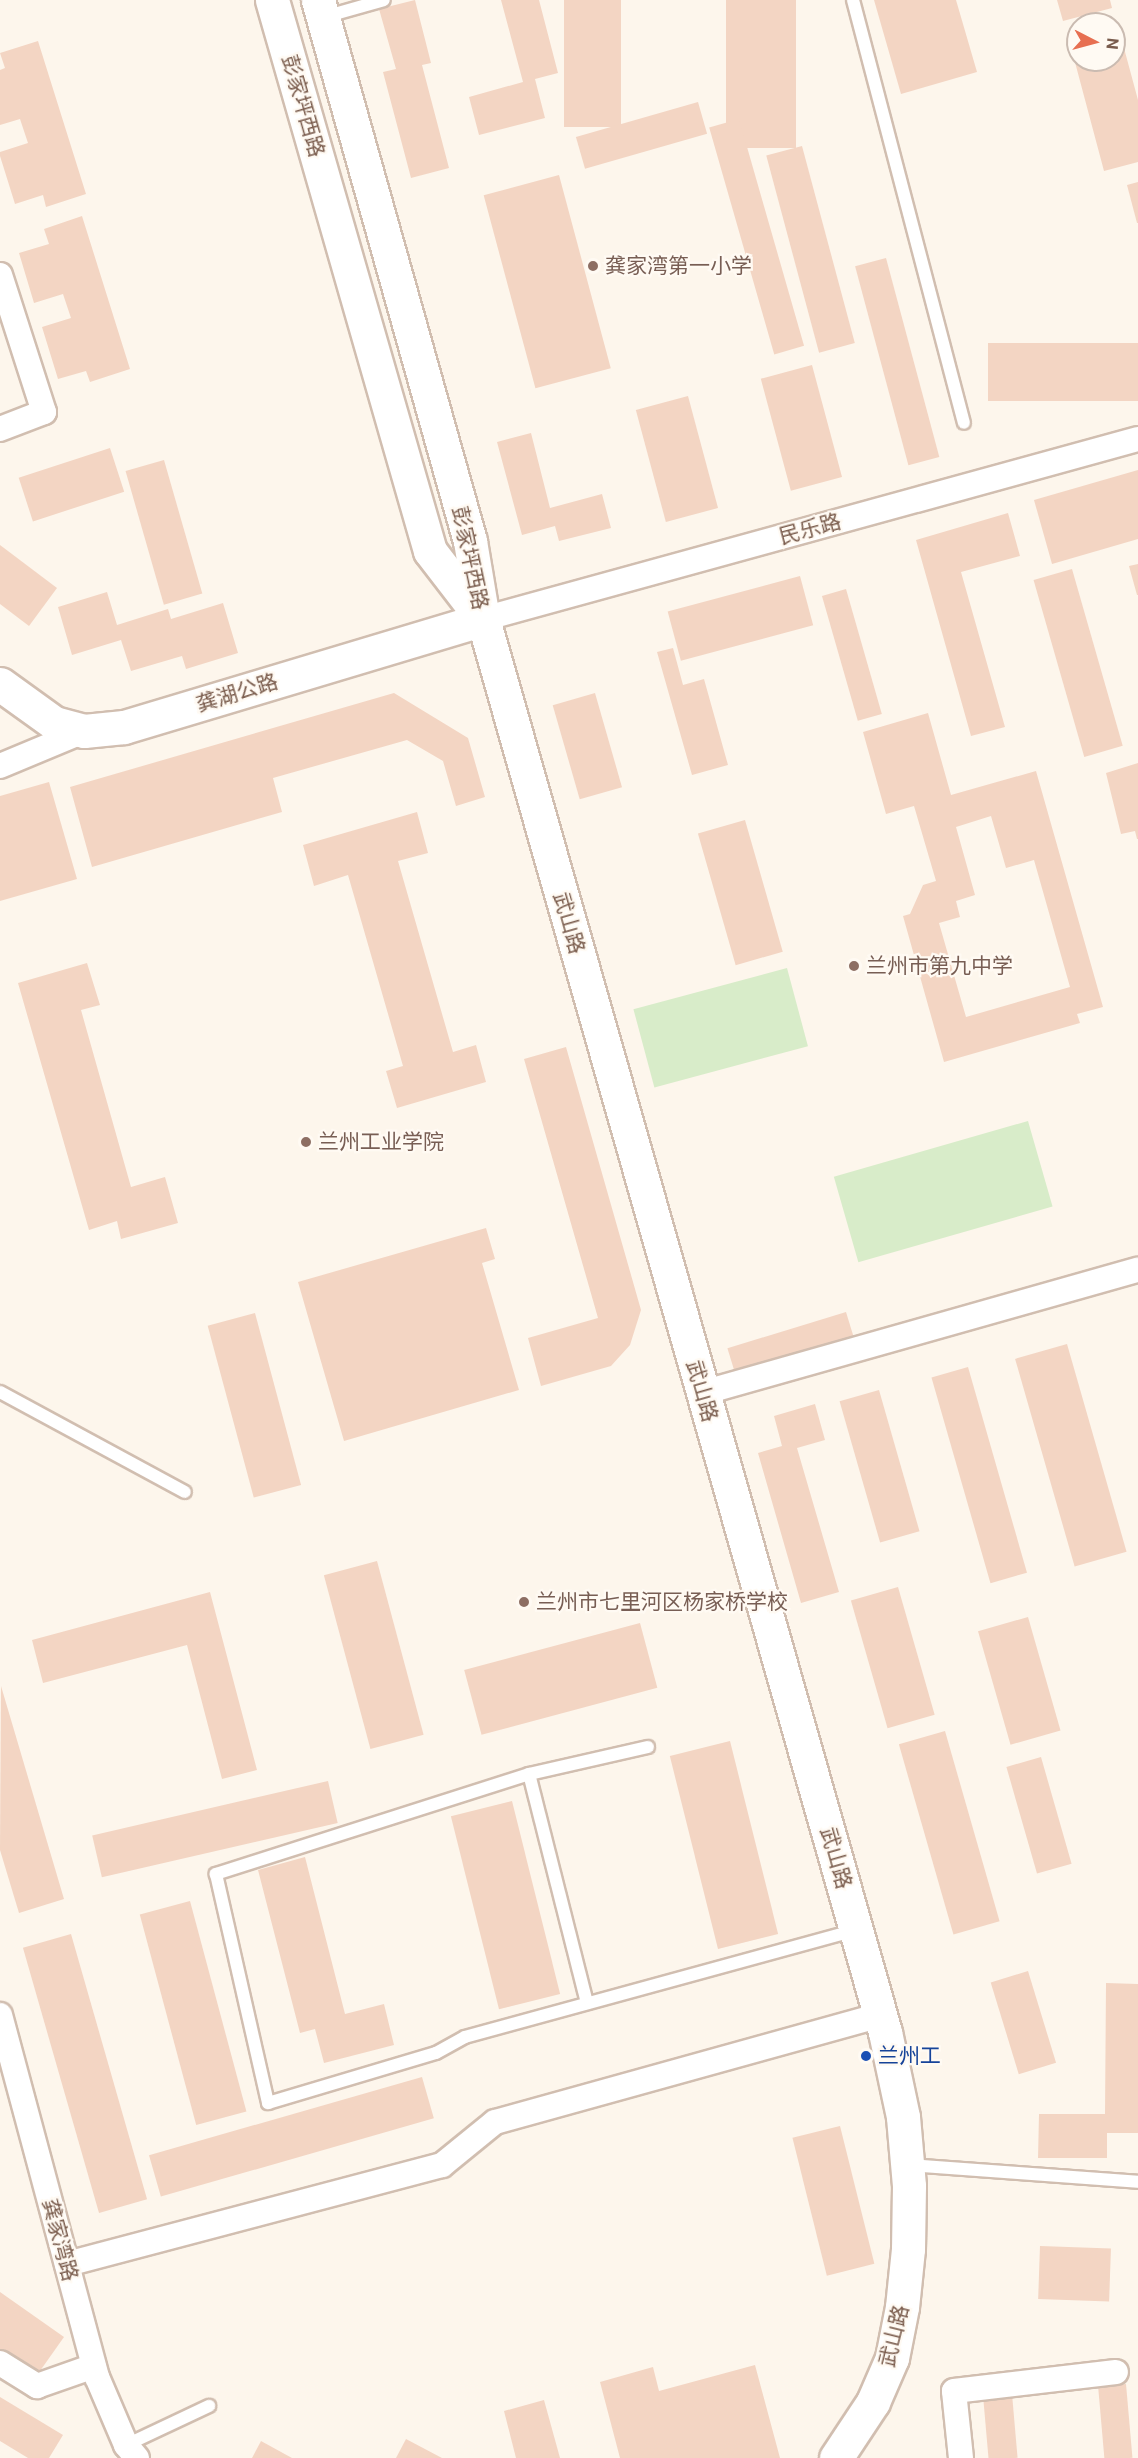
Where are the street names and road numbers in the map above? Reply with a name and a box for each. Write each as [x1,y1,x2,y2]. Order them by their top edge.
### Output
street label: 彭家坪西路 [276,52,330,160]
street label: 彭家坪西路 [447,504,493,612]
street label: 民乐路 [776,509,844,549]
street label: 龚湖公路 [193,669,281,717]
street label: 武山路 [548,889,590,957]
street label: 武山路 [681,1357,723,1425]
street label: 武山路 [815,1824,857,1892]
street label: 龚家湾路 [37,2196,83,2284]
street label: 武山路 [874,2302,914,2370]

